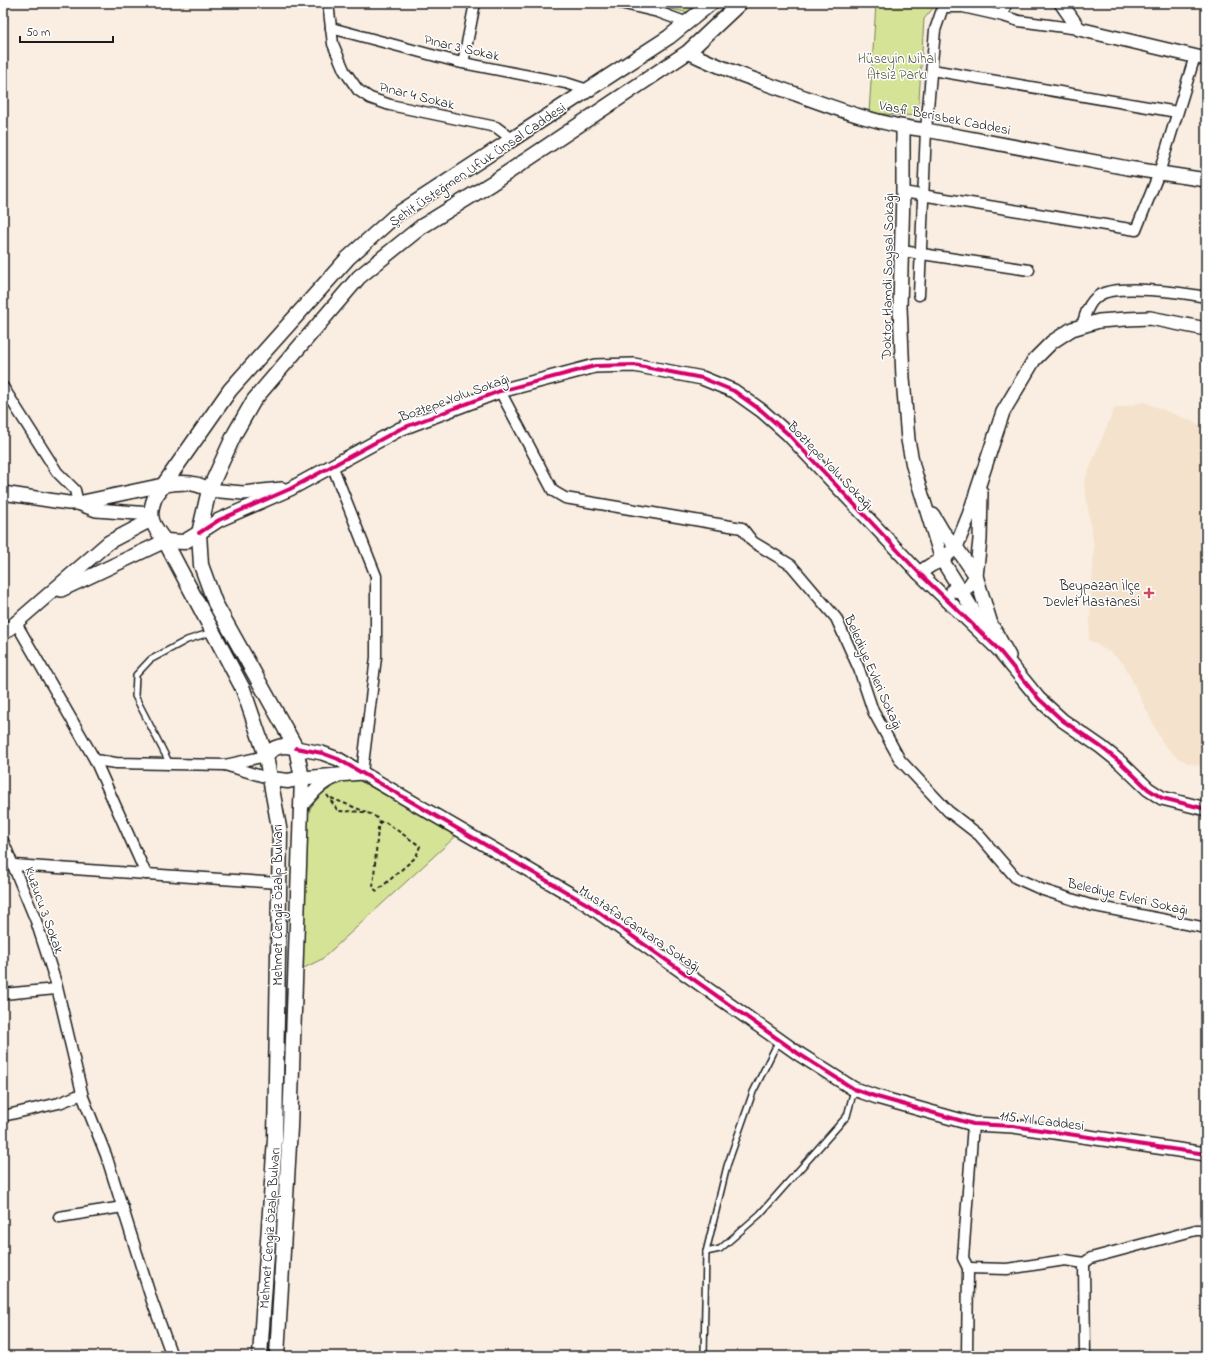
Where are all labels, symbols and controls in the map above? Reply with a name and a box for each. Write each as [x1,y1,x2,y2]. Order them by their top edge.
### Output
scale bar [20,18,113,44]
text: 50 m [26,24,50,42]
street label: Pınar 3 Sokak [422,30,502,68]
park label: Hüseyin Nihal Atsız Parkı [858,49,936,86]
street label: Pınar 4 Sokak [377,77,457,116]
street label: Vasfi Berisbek Caddesi [876,95,1012,142]
street label: Şehit Üsteğmen Ufuk Ünsal Caddesi [385,98,571,233]
street label: Doktor Hamdi Soysal Sokağı [877,193,901,360]
street label: Boztepe Yolu Sokağı [395,369,513,429]
street label: Boztepe Yolu Sokağı [781,416,878,516]
place label: Beypazarı İlçe Devlet Hastanesi [1042,576,1141,613]
marker: Beypazarı İlçe Devlet Hastanesi [1143,587,1155,599]
street label: Belediye Evleri Sokağı [837,611,907,734]
street label: Mehmet Cengiz Özalp Bulvarı [268,824,290,986]
street label: Kuzucu 3 Sokak [18,864,69,958]
street label: Belediye Evleri Sokağı [1064,873,1190,923]
street label: Mustafa Cankara Sokağı [573,881,704,979]
street label: 115. Yıl Caddesi [998,1106,1085,1137]
street label: Mehmet Cengiz Özalp Bulvarı [254,1147,288,1309]

